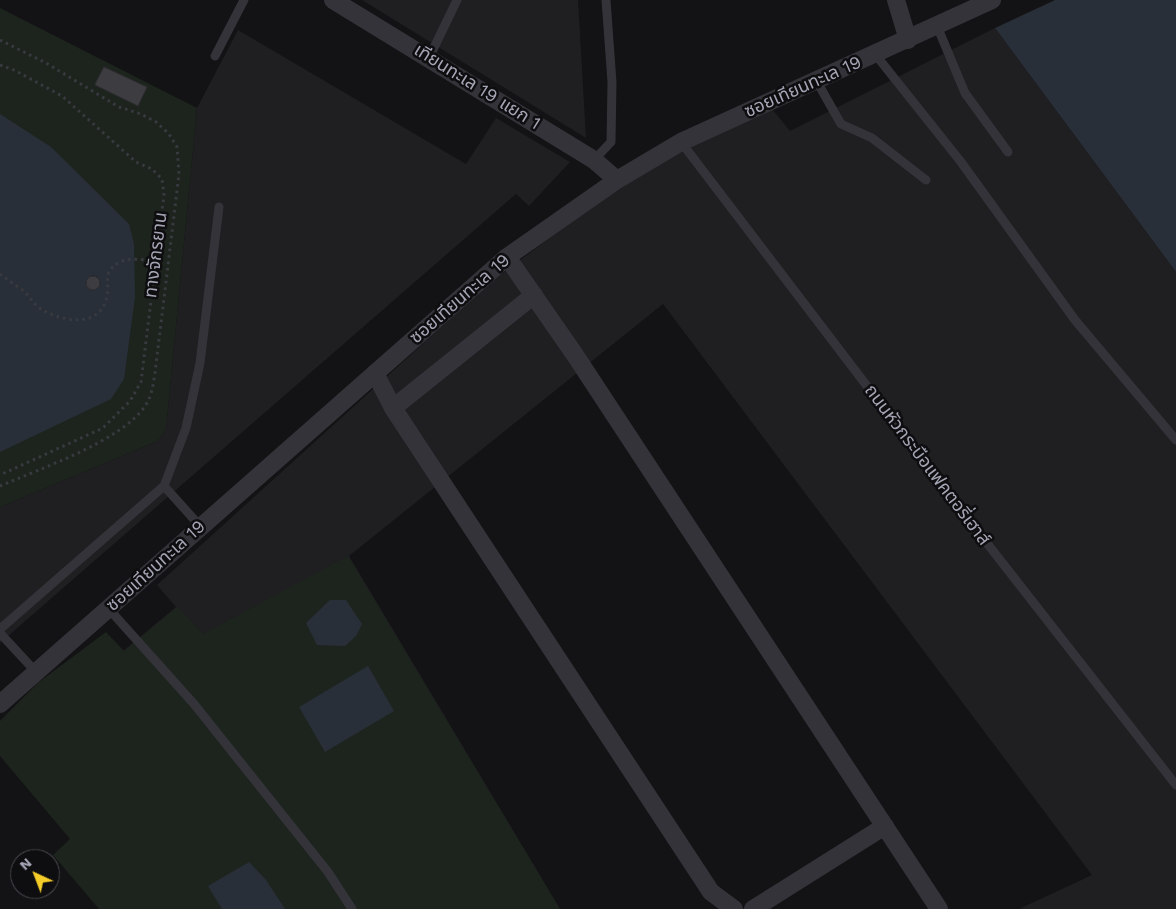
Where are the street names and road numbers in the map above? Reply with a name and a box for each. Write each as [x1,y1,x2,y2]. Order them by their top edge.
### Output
street label: เทียนทะเล 19 แยก 1 [410,39,544,135]
street label: ซอยเทียนทะเล 19 [741,52,865,122]
street label: ทางจักรยาน [140,211,172,299]
street label: ซอยเทียนทะเล 19 [405,250,515,348]
street label: ถนนหัวกระบือแฟคตอรี่เฮาส์ [859,380,995,550]
street label: ซอยเทียนทะเล 19 [102,516,210,616]

